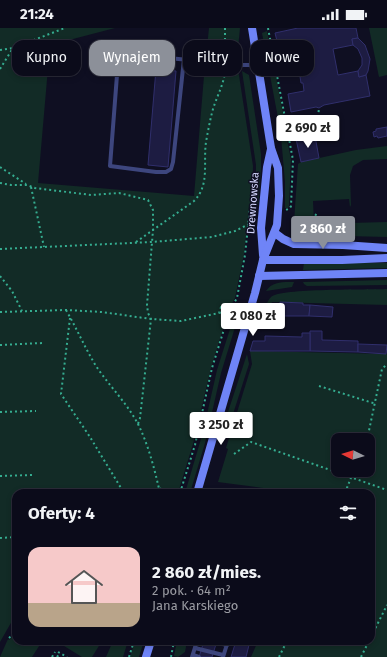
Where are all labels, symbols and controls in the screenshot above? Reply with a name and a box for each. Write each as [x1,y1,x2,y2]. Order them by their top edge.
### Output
text: 21:24 [20,5,54,23]
chip: Kupno [12,40,81,76]
chip: Wynajem [89,40,175,76]
chip: Filtry [183,40,242,76]
chip: Nowe [250,40,314,76]
pin: 2 690 zł [267,115,349,149]
text: 2 690 zł [285,120,331,135]
street label: Drewnowska [244,171,262,234]
pin: 2 860 zł [282,216,364,250]
text: 2 860 zł [300,221,346,236]
pin: 2 080 zł [212,303,294,337]
text: 2 080 zł [230,308,276,323]
pin: 3 250 zł [180,412,262,446]
text: 3 250 zł [199,417,243,432]
north arrow [331,433,375,477]
map controls [331,433,375,477]
icon: filters [337,502,359,524]
text: Oferty: 4 [28,503,95,524]
text: 2 860 zł/mies. [152,562,261,583]
icon: home [60,563,108,611]
text: 2 pok. · 64 m² [152,583,231,598]
text: Jana Karskiego [152,598,238,613]

